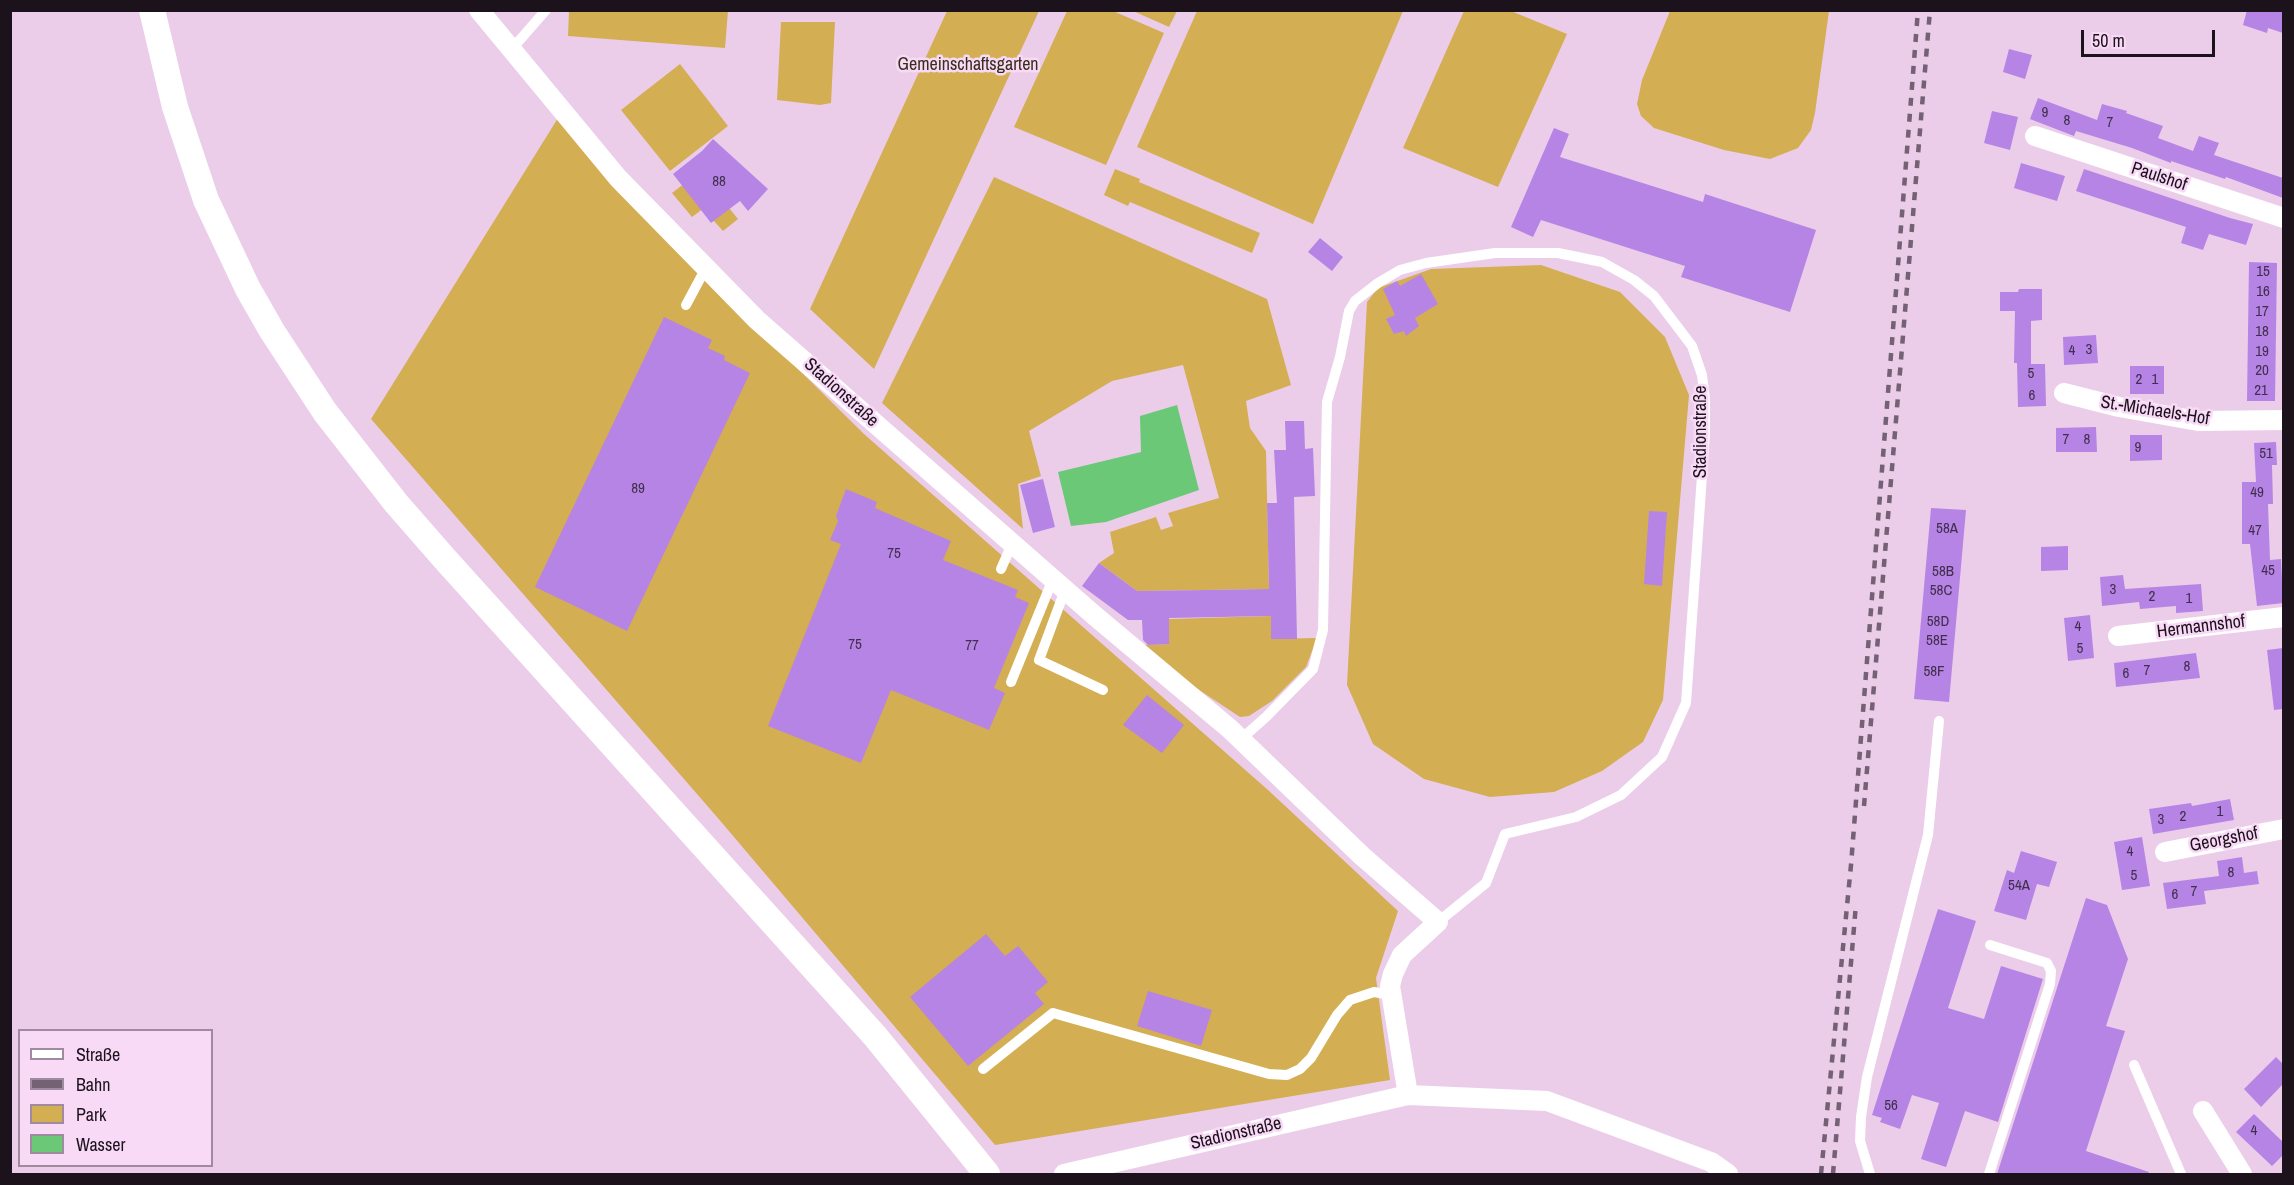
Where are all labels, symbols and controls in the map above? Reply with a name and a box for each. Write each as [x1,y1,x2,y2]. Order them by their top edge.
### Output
scale bar [2084,18,2218,56]
text: 50 m [2092,28,2125,53]
park label: Gemeinschaftsgarten [897,54,1039,76]
house number: 9 [2042,104,2048,122]
house number: 8 [2064,112,2070,130]
house number: 7 [2107,114,2113,132]
street label: Paulshof [2128,158,2190,196]
house number: 88 [712,173,726,191]
house number: 15 [2256,263,2270,281]
house number: 16 [2256,283,2270,301]
house number: 17 [2255,303,2269,321]
house number: 18 [2255,323,2269,341]
house number: 3 [2086,341,2092,359]
house number: 4 [2069,342,2075,360]
house number: 19 [2255,343,2269,361]
street label: Stadionstraße [799,354,883,432]
house number: 20 [2255,362,2269,380]
house number: 5 [2028,365,2034,383]
house number: 2 [2136,371,2142,389]
house number: 1 [2152,371,2158,389]
house number: 21 [2254,382,2268,400]
street label: Stadionstraße [1690,386,1712,478]
house number: 6 [2029,387,2035,405]
street label: St.-Michaels-Hof [2099,392,2211,430]
house number: 7 [2063,431,2069,449]
house number: 8 [2084,431,2090,449]
house number: 9 [2135,439,2141,457]
house number: 51 [2259,445,2273,463]
house number: 89 [631,480,645,498]
house number: 49 [2250,484,2264,502]
house number: 58A [1936,520,1958,538]
house number: 47 [2248,522,2262,540]
house number: 75 [887,545,901,563]
house number: 45 [2261,562,2275,580]
house number: 58B [1932,563,1954,581]
house number: 3 [2110,581,2116,599]
house number: 58C [1930,582,1952,600]
house number: 2 [2149,588,2155,606]
house number: 1 [2186,590,2192,608]
street label: Hermannshof [2156,611,2246,643]
house number: 58D [1927,613,1949,631]
house number: 4 [2075,618,2081,636]
house number: 58E [1926,632,1948,650]
house number: 75 [848,636,862,654]
house number: 77 [965,637,979,655]
house number: 5 [2077,640,2083,658]
house number: 8 [2184,658,2190,676]
house number: 7 [2144,662,2150,680]
house number: 58F [1923,663,1945,681]
house number: 6 [2123,665,2129,683]
house number: 1 [2217,803,2223,821]
house number: 2 [2180,808,2186,826]
house number: 3 [2158,811,2164,829]
street label: Georgshof [2188,823,2260,857]
house number: 4 [2127,843,2133,861]
house number: 8 [2228,864,2234,882]
house number: 5 [2131,867,2137,885]
house number: 54A [2008,877,2030,895]
house number: 7 [2191,883,2197,901]
house number: 6 [2172,886,2178,904]
legend [18,1029,213,1167]
text: Straße [76,1042,120,1067]
text: Bahn [76,1072,110,1097]
house number: 56 [1884,1097,1898,1115]
text: Park [76,1102,106,1127]
street label: Stadionstraße [1188,1113,1284,1155]
house number: 4 [2251,1122,2257,1140]
text: Wasser [76,1132,125,1157]

